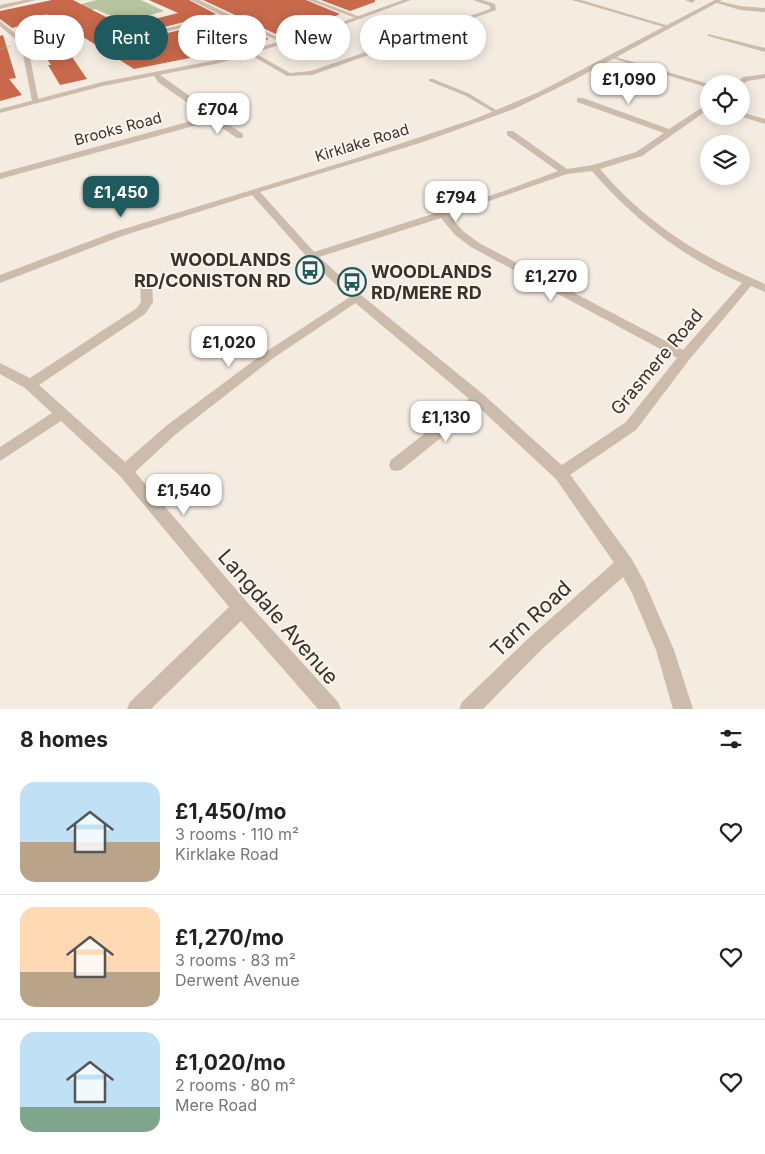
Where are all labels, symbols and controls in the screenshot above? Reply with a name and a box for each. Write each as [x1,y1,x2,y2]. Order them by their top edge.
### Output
chip: Buy [15,15,84,60]
chip: Rent [94,15,168,60]
chip: Filters [178,15,266,60]
chip: New [276,15,350,60]
chip: Apartment [360,15,486,60]
pin: £1,090 [588,62,670,105]
text: £1,090 [602,69,656,89]
map controls [700,75,750,185]
button: locate [700,75,750,125]
pin: £704 [188,92,248,135]
text: £704 [198,99,238,119]
street label: Brooks Road [72,108,164,149]
street label: Kirklake Road [313,119,411,166]
button: layers [700,135,750,185]
pin: £1,450 [80,176,162,218]
pin: £794 [426,180,486,223]
text: £1,450 [94,182,148,202]
text: £794 [436,187,476,207]
place label: WOODLANDS RD/CONISTON RD [134,249,291,291]
bus stop icon: WOODLANDS RD/CONISTON RD [295,255,325,285]
pin: £1,270 [510,260,592,302]
place label: WOODLANDS RD/MERE RD [371,261,492,303]
text: £1,270 [525,266,577,286]
bus stop icon: WOODLANDS RD/MERE RD [337,267,367,297]
street label: Grasmere Road [606,305,707,419]
pin: £1,020 [188,326,270,368]
text: £1,020 [202,332,256,352]
pin: £1,130 [405,400,487,443]
text: £1,130 [421,407,471,427]
pin: £1,540 [143,474,225,516]
text: £1,540 [157,480,211,500]
street label: Langdale Avenue [213,544,344,689]
street label: Tarn Road [485,575,576,662]
icon: filters [717,725,745,753]
text: 8 homes [20,727,108,752]
text: £1,450/mo [175,799,286,824]
icon: home [60,802,120,862]
icon: heart [717,818,745,846]
text: 3 rooms · 110 m² [175,824,299,844]
text: Kirklake Road [175,844,279,864]
text: £1,270/mo [175,925,284,950]
icon: home [60,927,120,987]
icon: heart [717,943,745,971]
text: 3 rooms · 83 m² [175,950,296,970]
text: Derwent Avenue [175,970,300,990]
text: £1,020/mo [175,1050,286,1075]
icon: home [60,1052,120,1112]
icon: heart [717,1068,745,1096]
text: 2 rooms · 80 m² [175,1075,296,1095]
text: Mere Road [175,1095,257,1115]

